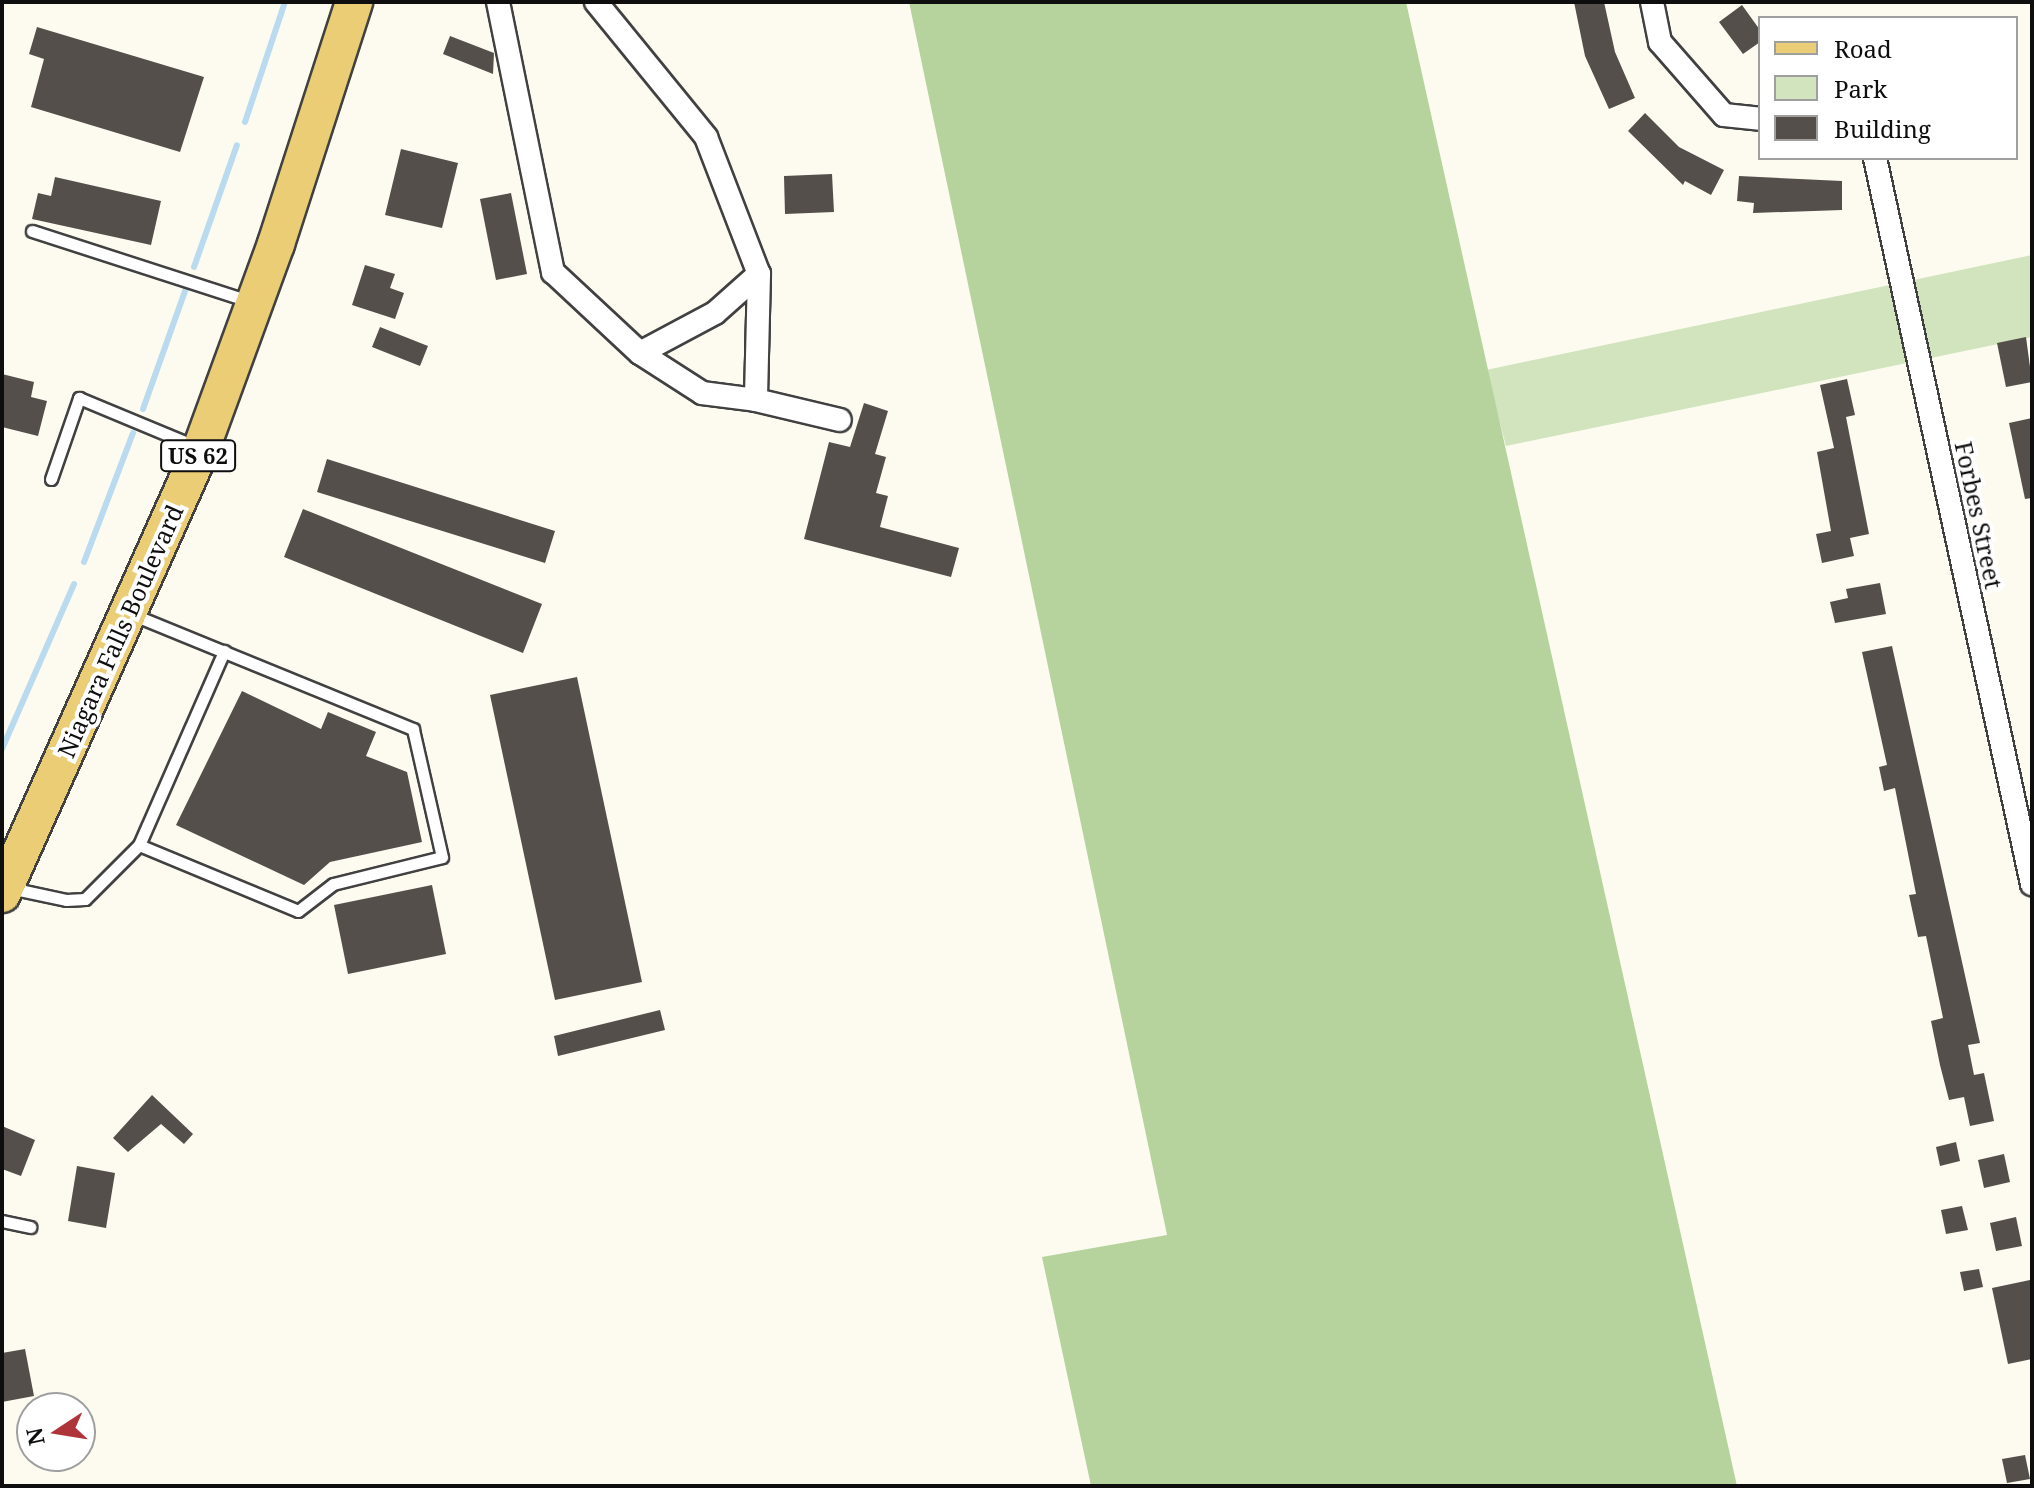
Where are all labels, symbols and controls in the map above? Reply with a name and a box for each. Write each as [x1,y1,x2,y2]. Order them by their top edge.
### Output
legend [1758,16,2018,160]
text: Road [1834,32,1892,65]
text: Park [1834,72,1887,105]
text: Building [1834,112,1931,145]
road number: US 62 [160,438,236,474]
street label: Forbes Street [1949,439,2009,591]
street label: Niagara Falls Boulevard [51,500,189,762]
north arrow [16,1392,96,1472]
text: N [18,1425,51,1448]

